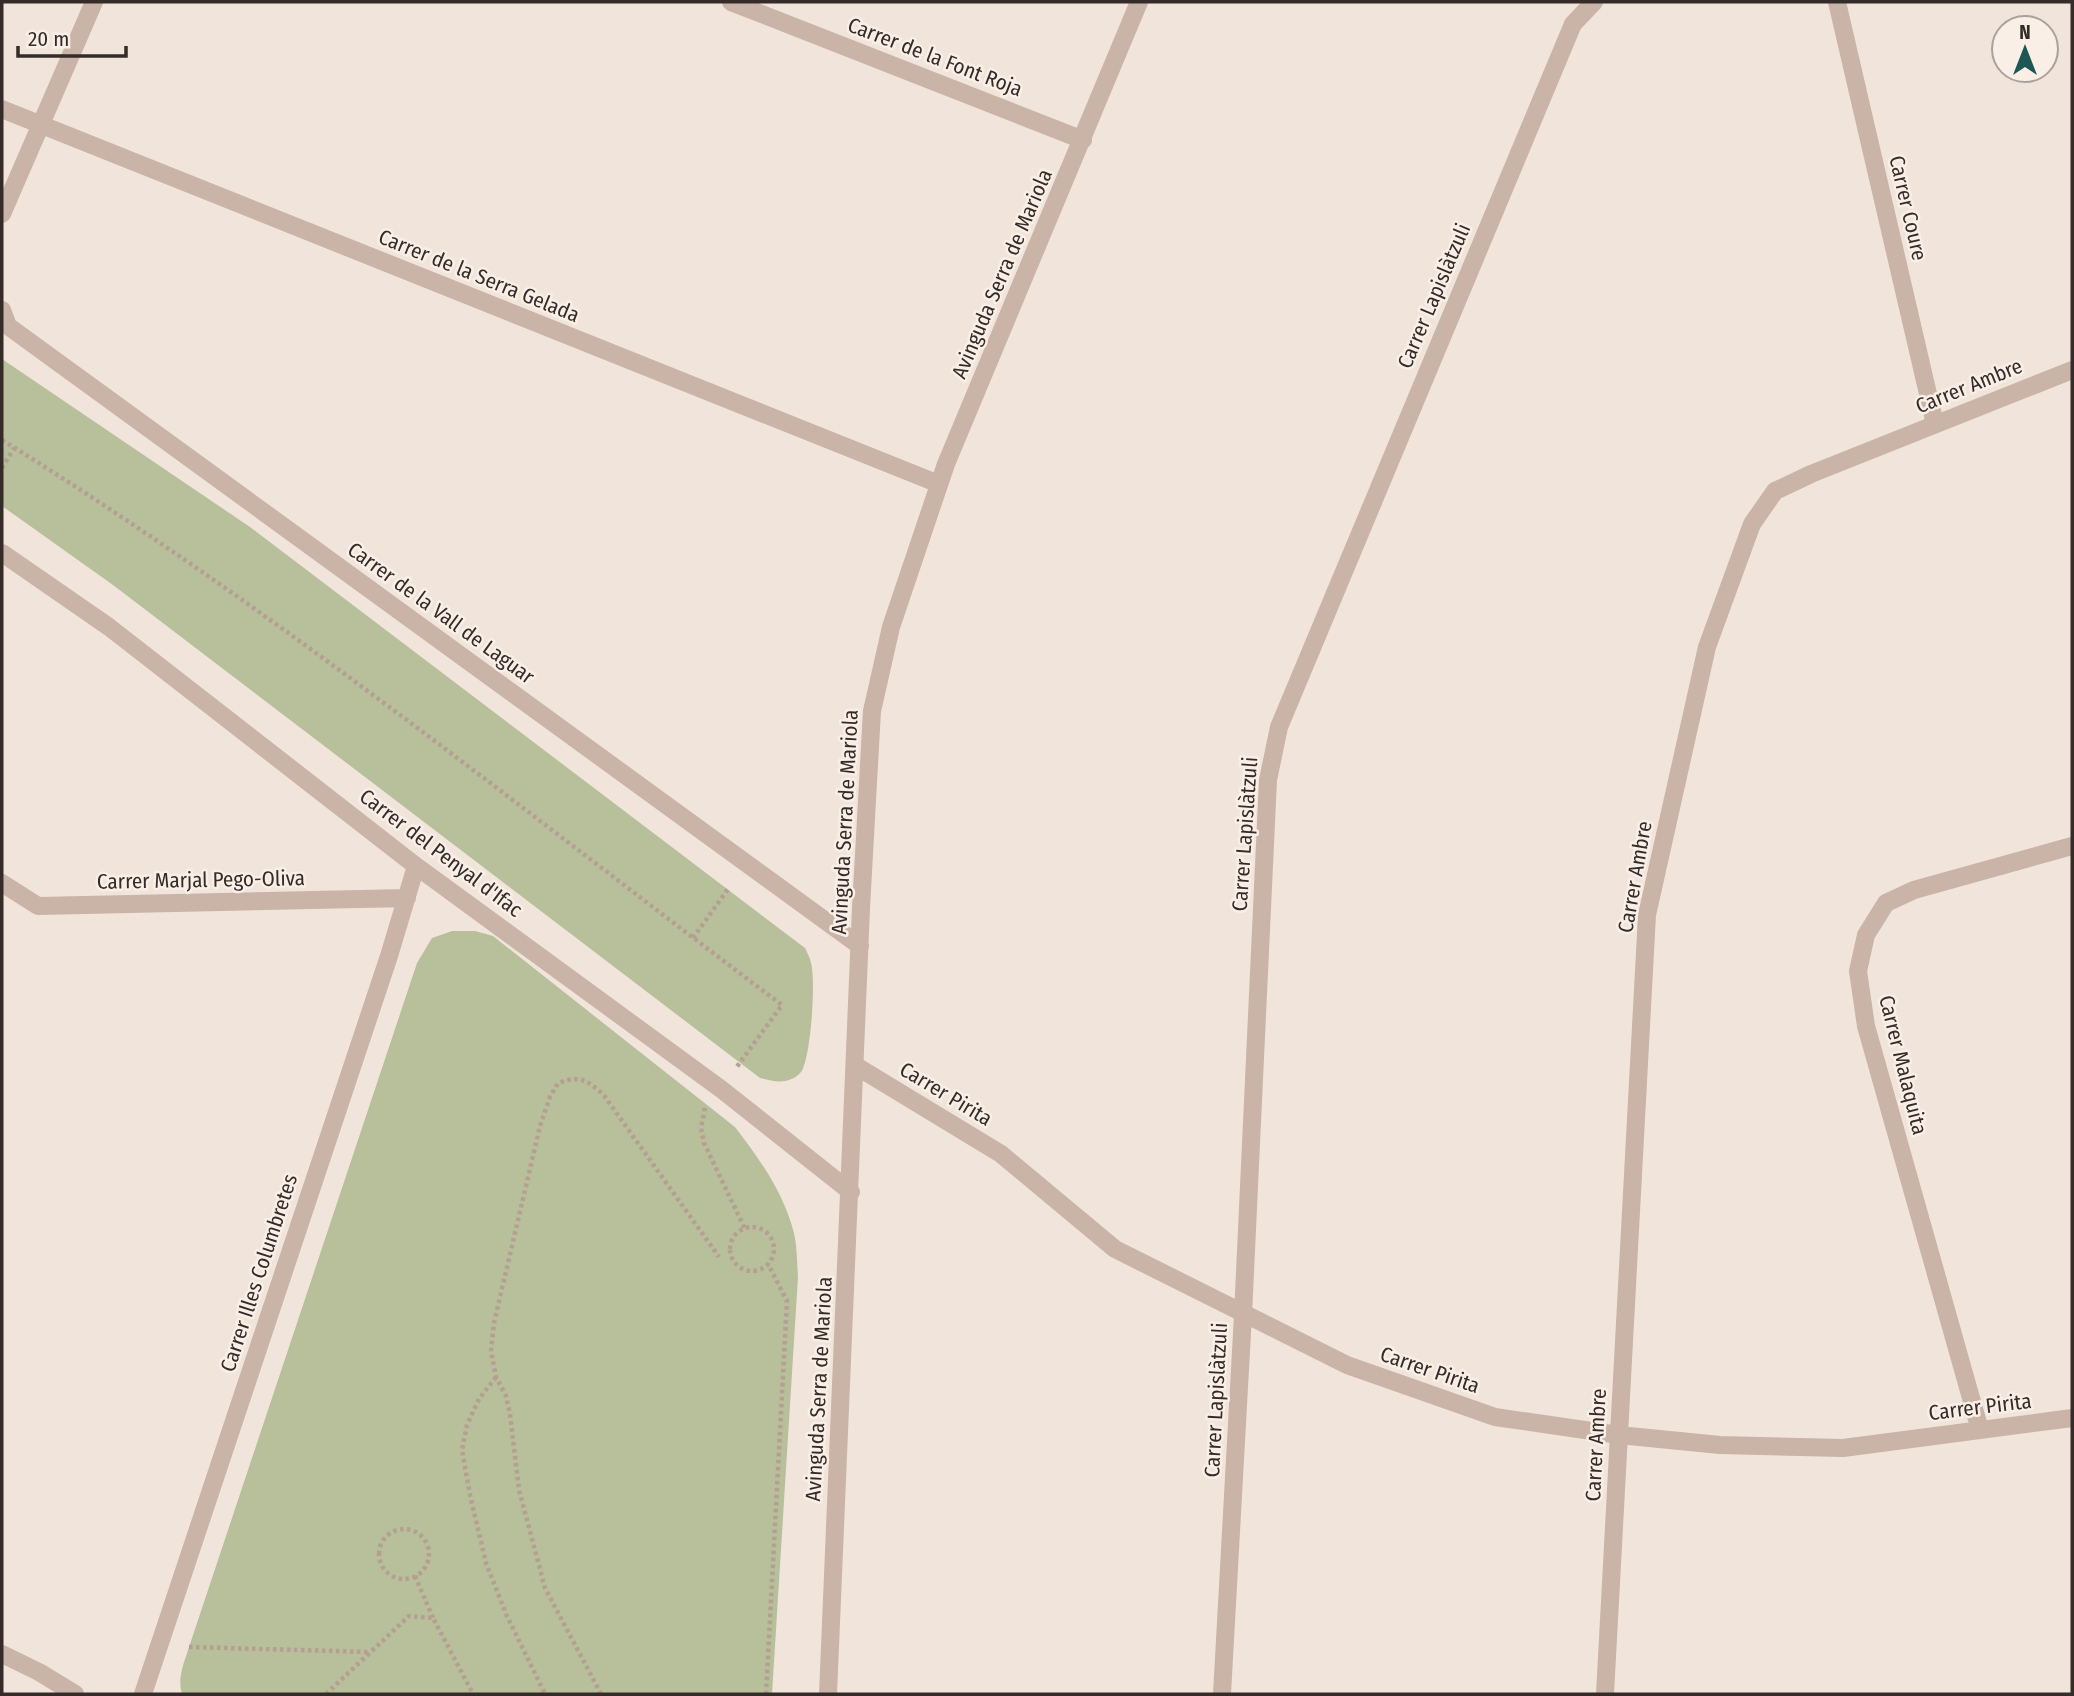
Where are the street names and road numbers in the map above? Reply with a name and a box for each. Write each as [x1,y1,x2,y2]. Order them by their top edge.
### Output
street label: Carrer de la Font Roja [844,12,1026,102]
street label: Carrer Coure [1883,153,1933,263]
street label: Avinguda Serra de Mariola [946,165,1058,383]
street label: Carrer Lapislàtzuli [1392,220,1476,372]
street label: Carrer de la Serra Gelada [375,224,583,328]
street label: Carrer Ambre [1912,353,2026,419]
street label: Carrer de la Vall de Laguar [342,536,540,690]
street label: Avinguda Serra de Mariola [826,709,864,935]
street label: Carrer Lapislàtzuli [1227,756,1263,912]
street label: Carrer del Penyal d'Ifac [354,783,528,923]
street label: Carrer Ambre [1612,819,1658,935]
street label: Carrer Marjal Pego-Oliva [97,865,305,895]
street label: Carrer Malaquita [1873,993,1933,1137]
street label: Carrer Pirita [895,1056,997,1132]
street label: Carrer Illes Columbretes [215,1171,303,1375]
street label: Avinguda Serra de Mariola [800,1276,838,1502]
street label: Carrer Lapislàtzuli [1199,1322,1233,1478]
street label: Carrer Pirita [1377,1341,1483,1399]
street label: Carrer Ambre [1580,1388,1612,1502]
street label: Carrer Pirita [1927,1388,2033,1426]

